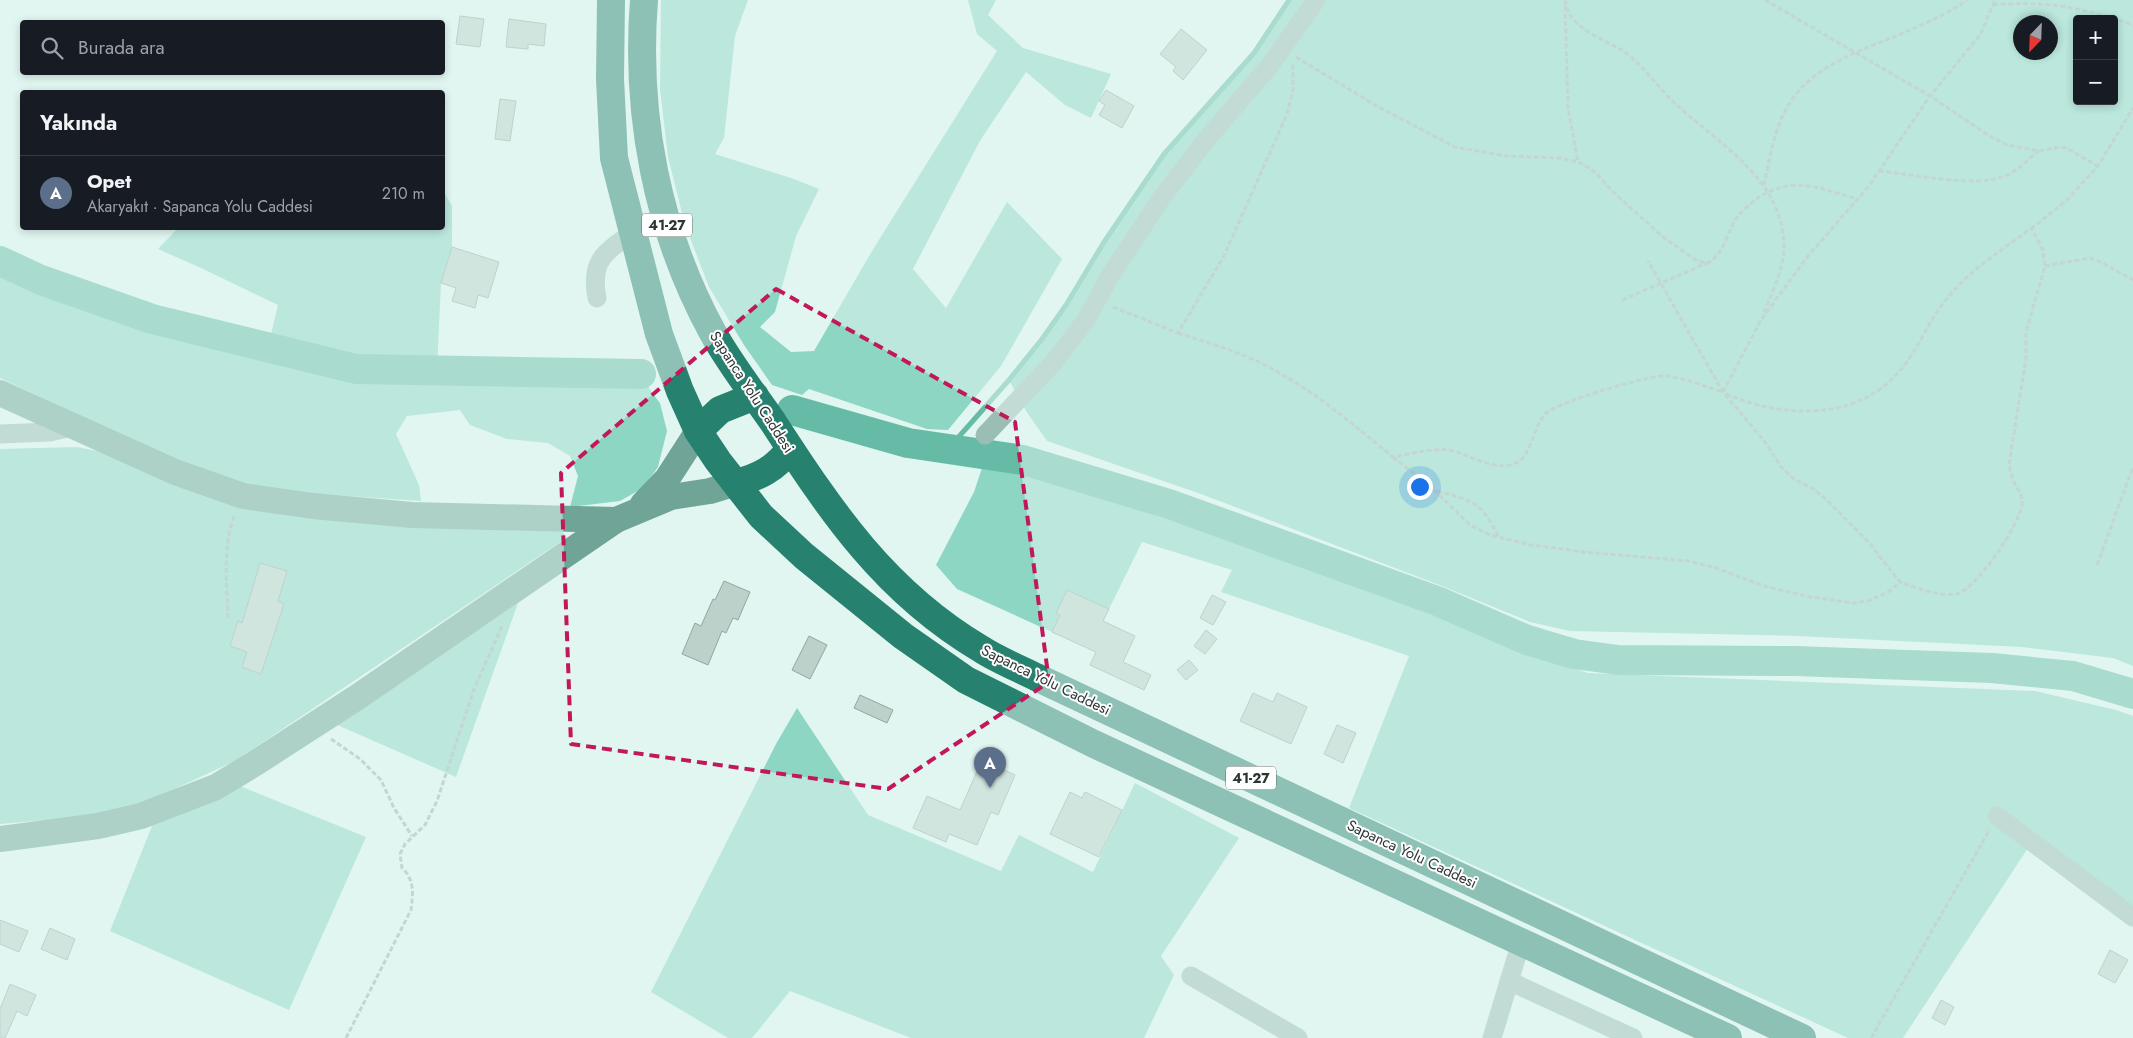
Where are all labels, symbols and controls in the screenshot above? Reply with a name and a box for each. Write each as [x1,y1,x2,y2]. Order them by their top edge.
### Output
north arrow [2013,15,2058,60]
map controls [2073,15,2118,105]
button: + [2073,15,2118,60]
search box [20,20,445,75]
icon: search [38,34,66,62]
text: Burada ara [78,34,165,61]
button: − [2073,60,2118,105]
text: Yakında [40,108,117,138]
text: Opet [87,168,131,195]
text: A [50,182,62,205]
text: 210 m [382,182,425,205]
text: Akaryakıt · Sapanca Yolu Caddesi [87,195,313,218]
road number: 41-27 [642,214,692,236]
street label: Sapanca Yolu Caddesi [704,327,800,457]
your location [1407,474,1433,500]
street label: Sapanca Yolu Caddesi [978,639,1114,721]
pin: A [974,747,1006,788]
road number: 41-27 [1226,766,1276,790]
street label: Sapanca Yolu Caddesi [1343,814,1481,894]

